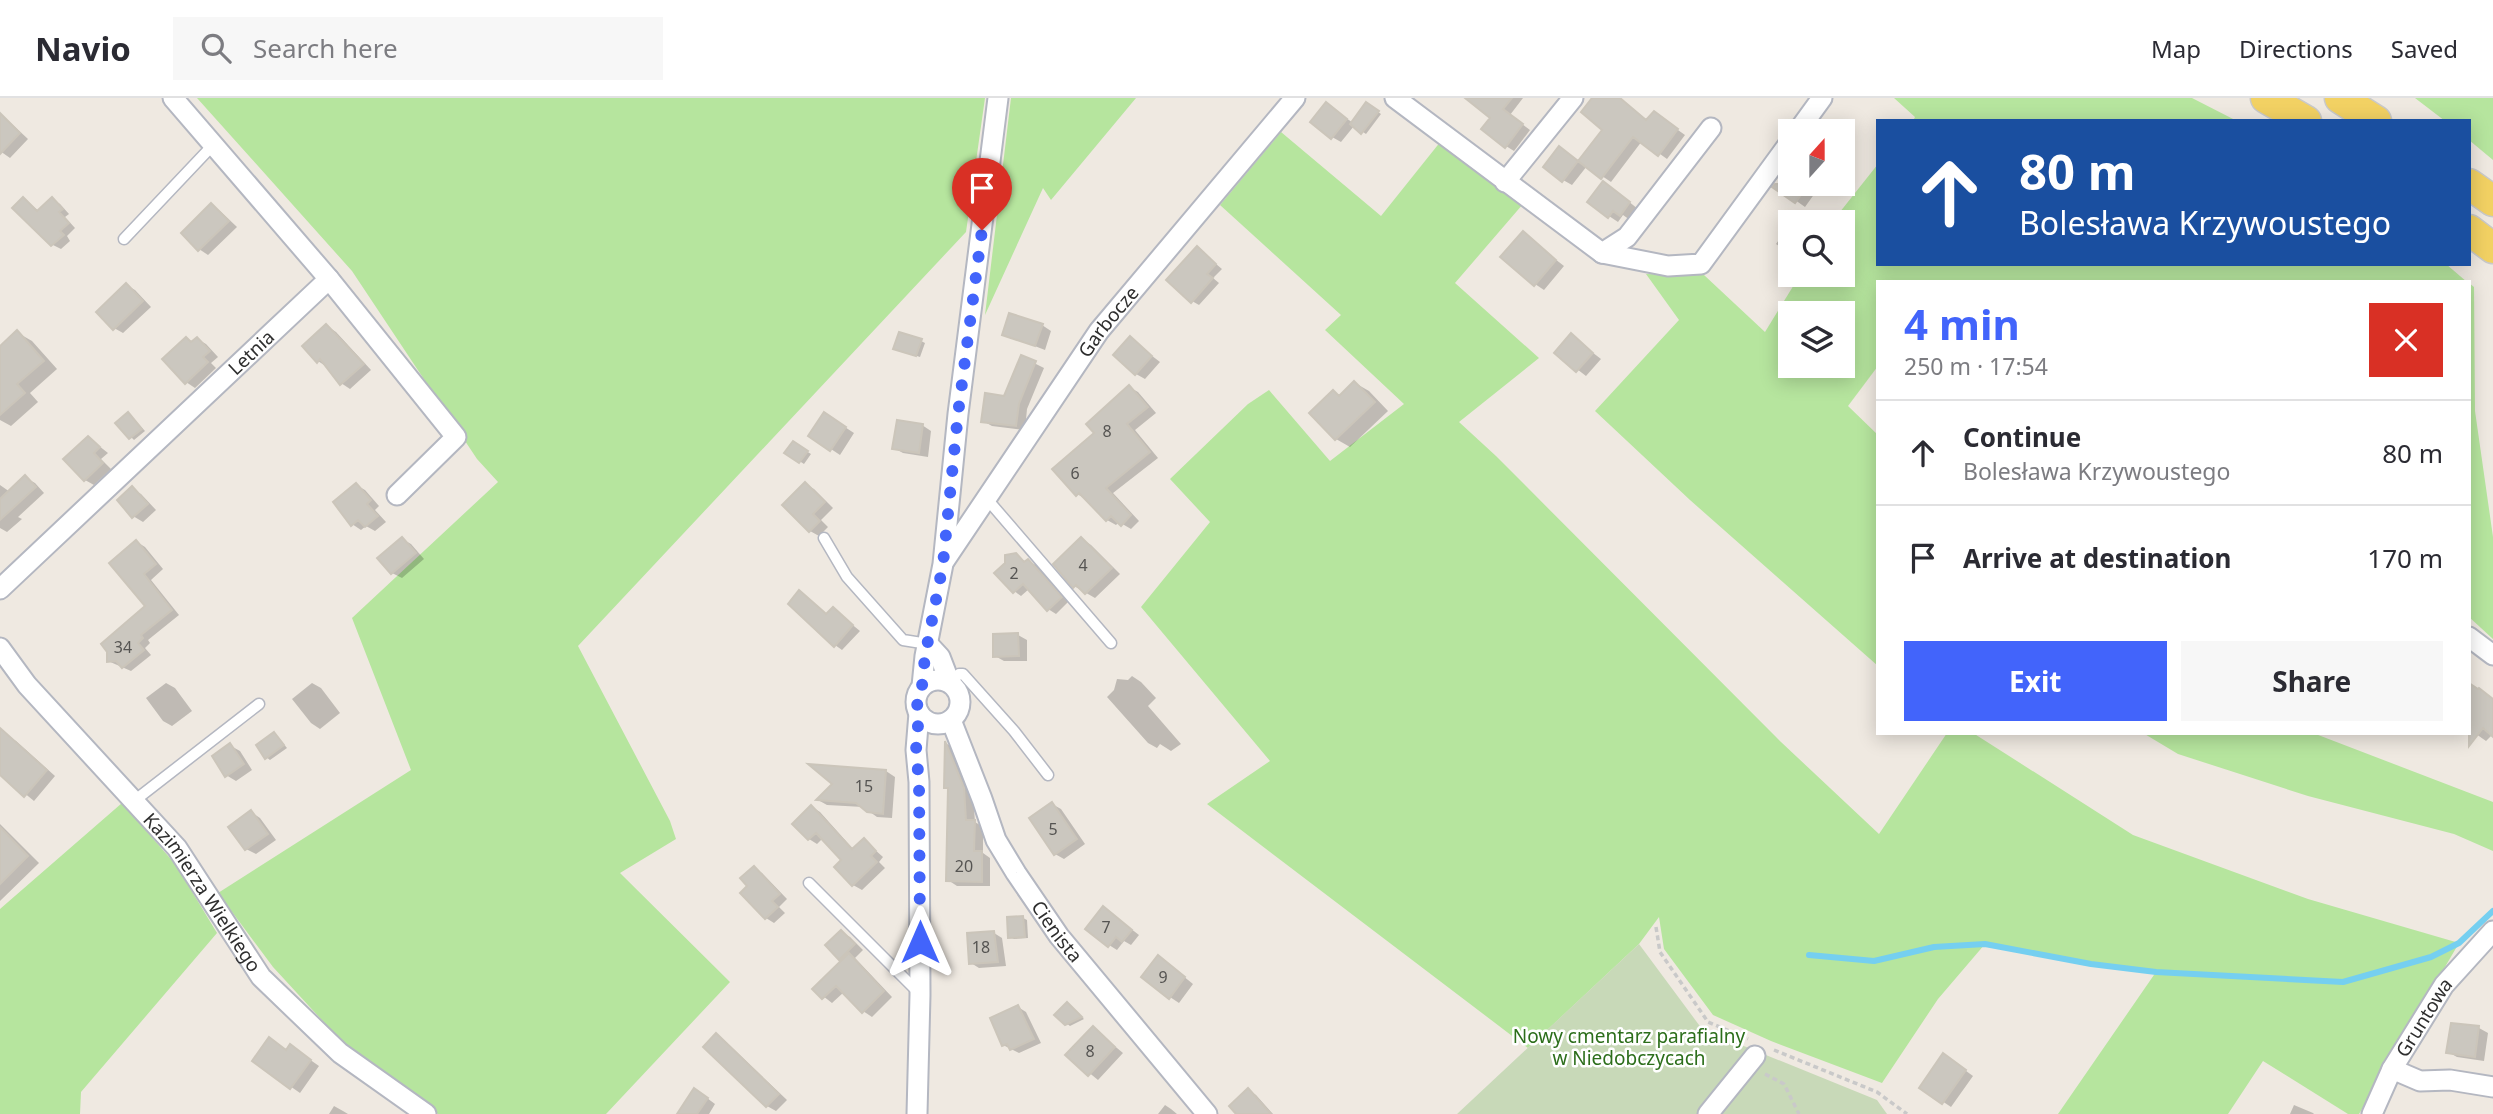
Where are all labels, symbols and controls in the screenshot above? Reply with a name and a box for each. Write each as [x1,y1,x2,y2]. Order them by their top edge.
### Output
search box [173,17,663,80]
text: Navio [35,26,131,71]
icon: search [197,29,235,67]
text: Search here [253,30,398,66]
text: Map [2151,32,2201,65]
text: Directions [2239,32,2353,65]
text: Saved [2391,32,2458,65]
north arrow [1778,119,1855,196]
map controls [1778,119,1855,378]
text: 80 m [2019,138,2136,204]
icon: ahead [1904,147,1995,238]
pin [952,158,1012,230]
icon: arrive [963,169,1001,207]
text: Bolesława Krzywoustego [2019,201,2391,244]
button: search [1778,210,1855,287]
street label: Garbocze [1072,280,1144,362]
text: 4 min [1904,295,2020,352]
button: layers [1778,301,1855,378]
button: close [2369,303,2443,377]
street label: Letnia [222,324,280,381]
text: 250 m · 17:54 [1904,350,2048,382]
text: Continue [1963,419,2081,455]
house number: 8 [1102,420,1112,442]
icon: ahead [1904,434,1942,472]
text: 80 m [2382,435,2443,471]
text: Bolesława Krzywoustego [1963,455,2230,487]
house number: 6 [1070,462,1080,484]
icon: arrive [1904,539,1942,577]
text: Arrive at destination [1963,540,2232,576]
text: 170 m [2367,540,2443,576]
house number: 4 [1078,554,1088,576]
house number: 2 [1009,562,1019,584]
house number: 34 [114,636,132,658]
button: Exit [1904,641,2167,721]
button: Share [2181,641,2443,721]
house number: 15 [855,775,873,797]
street label: Kazimierza Wielkiego [138,807,267,977]
house number: 5 [1048,818,1058,840]
house number: 20 [955,855,973,877]
street label: Cienista [1025,895,1088,968]
position arrow [883,905,957,979]
house number: 7 [1101,916,1111,938]
house number: 18 [972,936,990,958]
house number: 9 [1158,966,1168,988]
street label: Gruntowa [2390,972,2458,1062]
park label: Nowy cmentarz parafialny w Niedobczycach [1513,1023,1746,1071]
house number: 8 [1085,1040,1095,1062]

